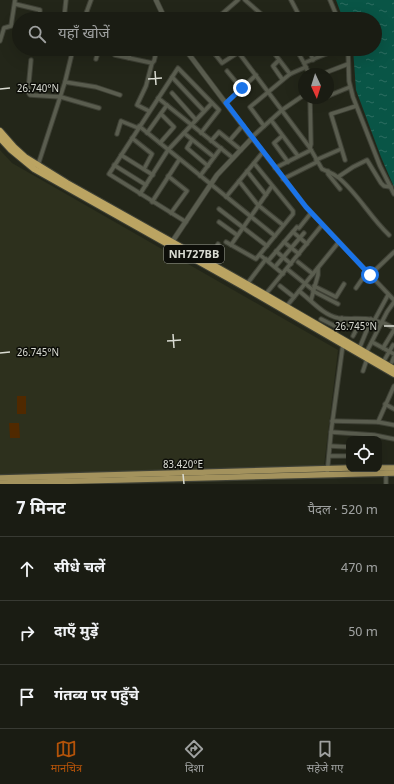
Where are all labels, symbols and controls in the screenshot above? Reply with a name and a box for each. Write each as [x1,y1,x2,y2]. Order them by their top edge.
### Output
search box [12,12,382,56]
icon: search [26,23,48,45]
text: यहाँ खोजें [58,25,110,44]
north arrow [298,68,334,104]
route end [233,79,251,97]
text: 26.740°N [17,83,59,96]
road number: NH727BB [164,245,224,263]
route start [361,266,379,284]
text: 26.745°N [335,321,377,334]
text: 26.745°N [17,347,59,360]
map controls [346,436,382,472]
button: locate [346,436,382,472]
text: 83.420°E [163,459,203,472]
text: 7 मिनट [16,499,66,521]
text: पैदल · 520 m [308,502,378,519]
icon: ahead [16,558,38,580]
text: सीधे चलें [54,559,105,578]
text: 470 m [341,560,378,577]
icon: right [16,622,38,644]
text: दाएँ मुड़ें [54,623,98,642]
text: 50 m [348,624,378,641]
icon: arrive [16,686,38,708]
text: गंतव्य पर पहुँचे [54,687,139,706]
tab: मानचित्र [51,738,82,776]
tab: दिशा [183,738,205,776]
tab: सहेजे गए [307,738,343,776]

